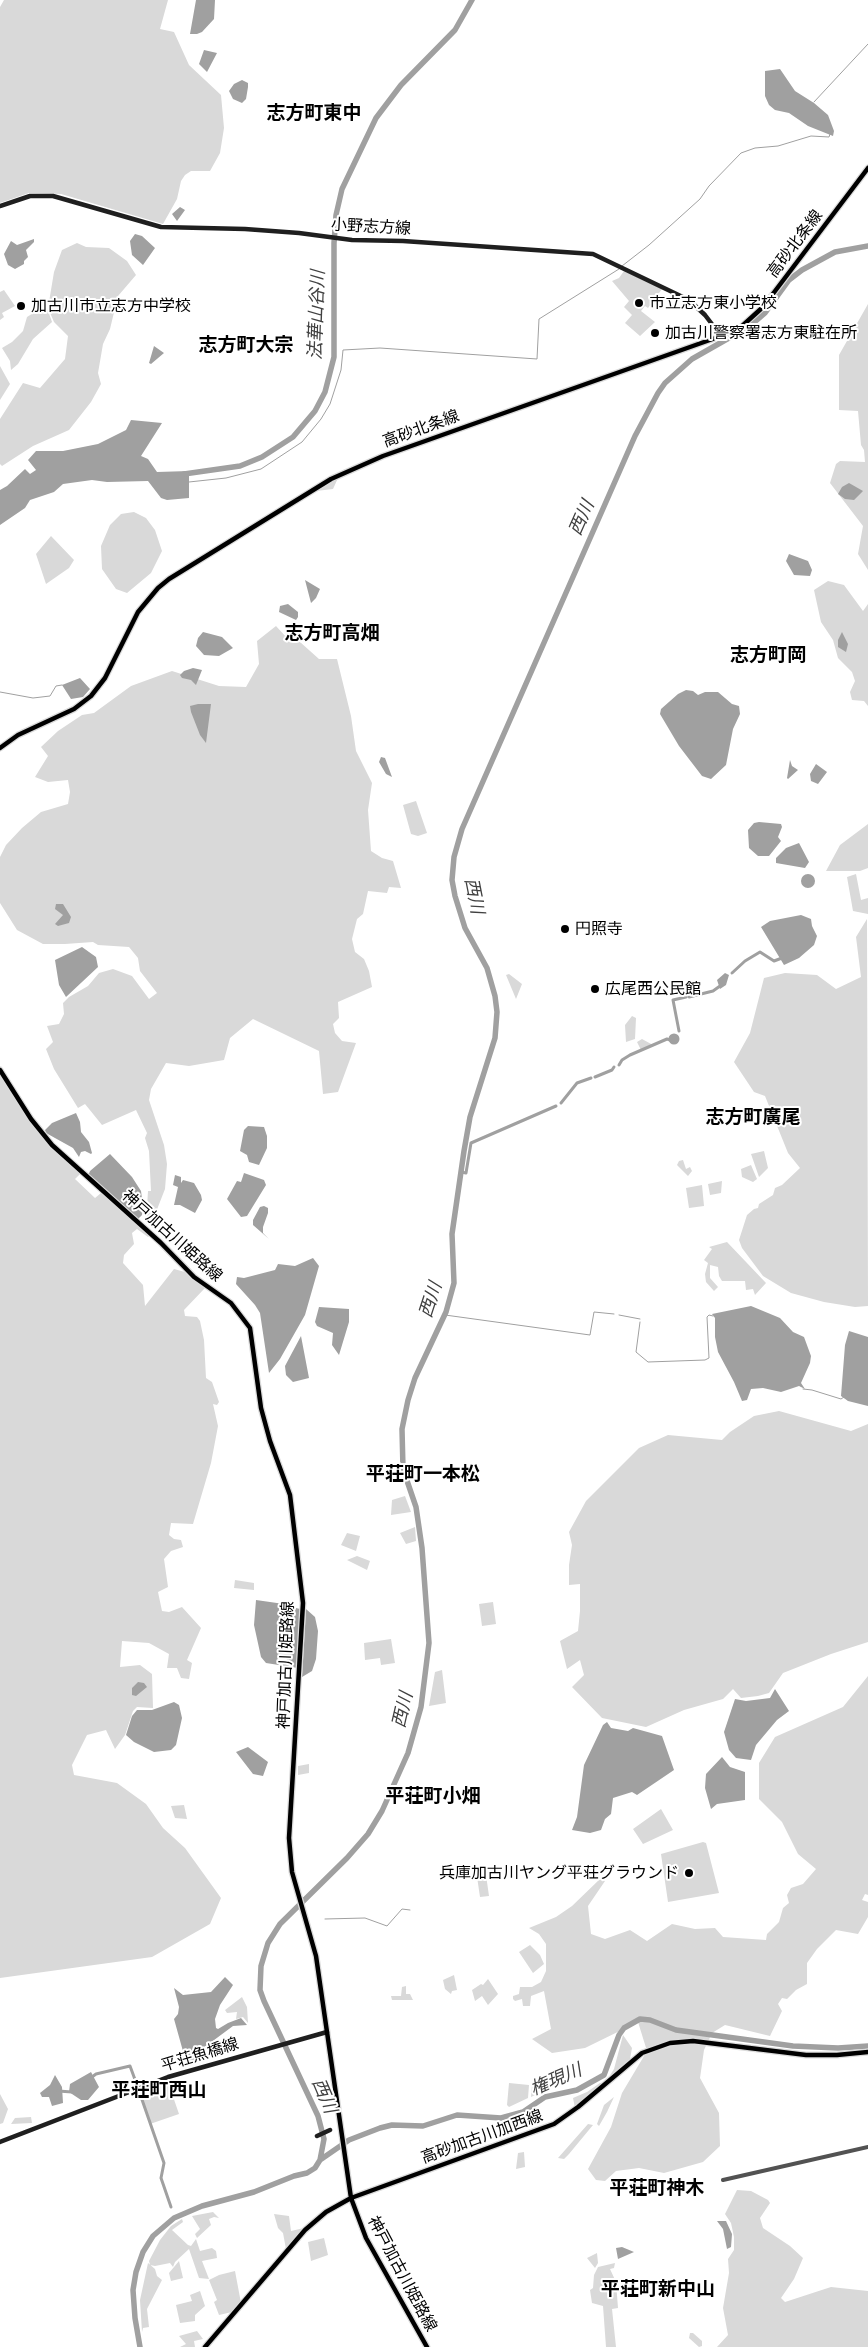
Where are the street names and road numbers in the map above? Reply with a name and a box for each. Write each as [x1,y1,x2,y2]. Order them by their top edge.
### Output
street label: 高砂北条線 [763,206,827,282]
street label: 小野志方線 [331,215,411,239]
street label: 高砂北条線 [380,406,462,452]
street label: 神戸加古川姫路線 [118,1186,226,1286]
street label: 神戸加古川姫路線 [274,1601,298,1729]
street label: 平荘魚橋線 [159,2034,241,2076]
street label: 高砂加古川加西線 [419,2106,545,2168]
street label: 神戸加古川姫路線 [363,2213,441,2335]

